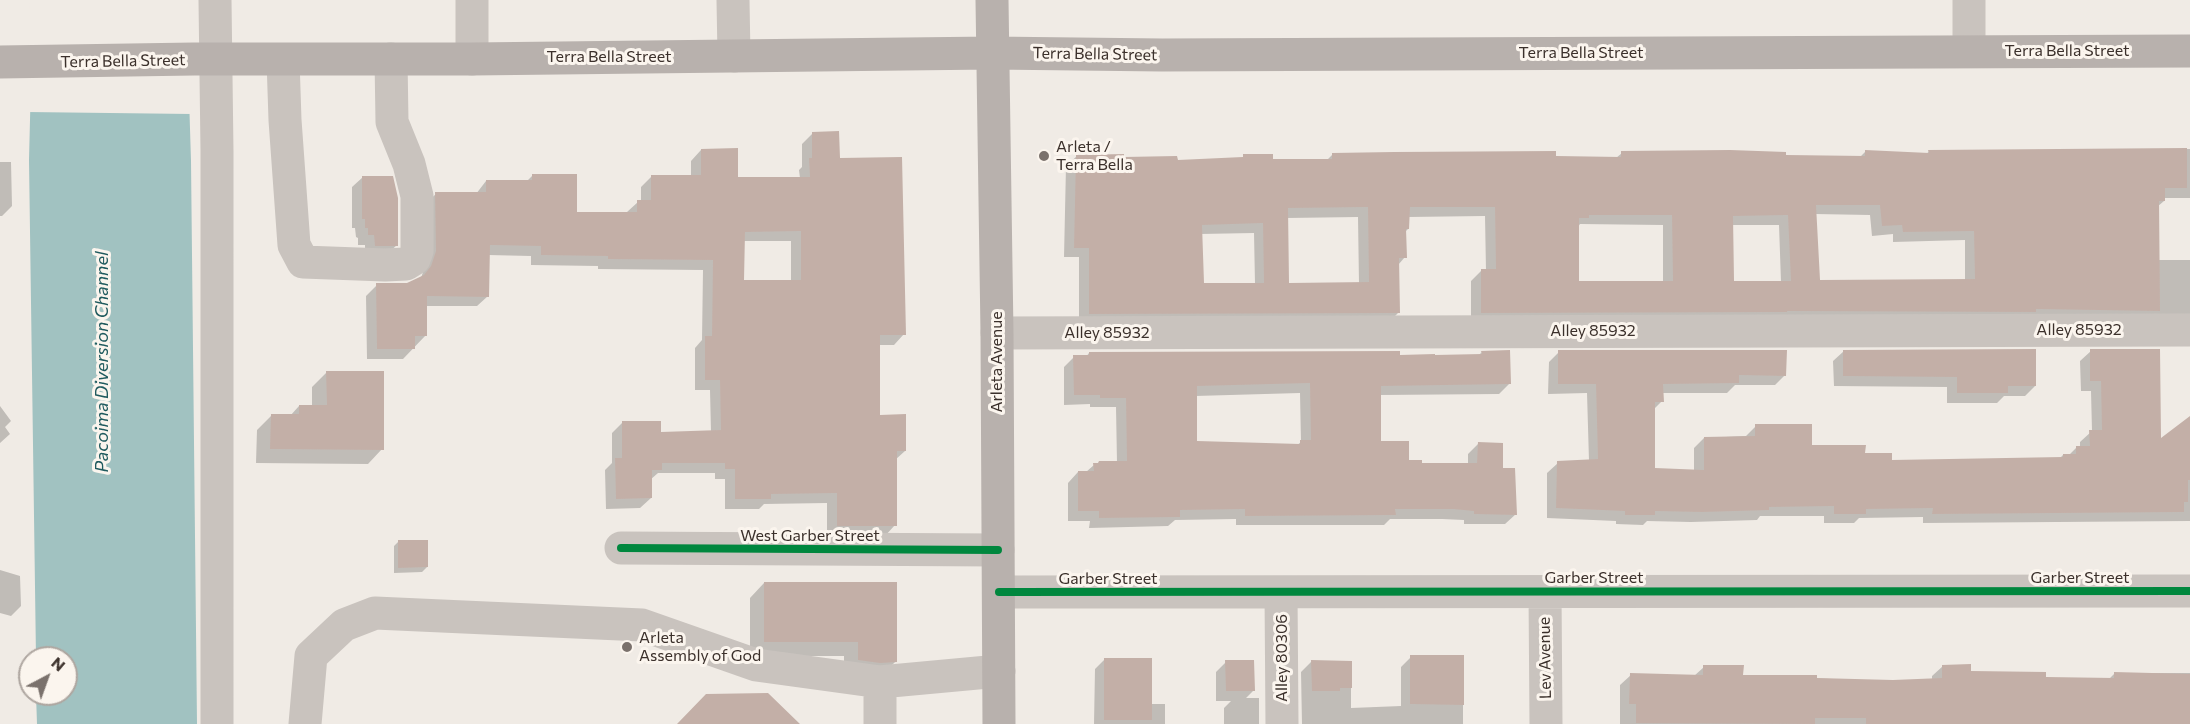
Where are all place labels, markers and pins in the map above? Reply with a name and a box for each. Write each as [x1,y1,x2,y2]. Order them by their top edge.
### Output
place label: Arleta / Terra Bella [1056,137,1133,175]
marker: Arleta / Terra Bella [1037,149,1051,163]
place label: Arleta Assembly of God [639,628,761,666]
marker: Arleta Assembly of God [620,640,634,654]

